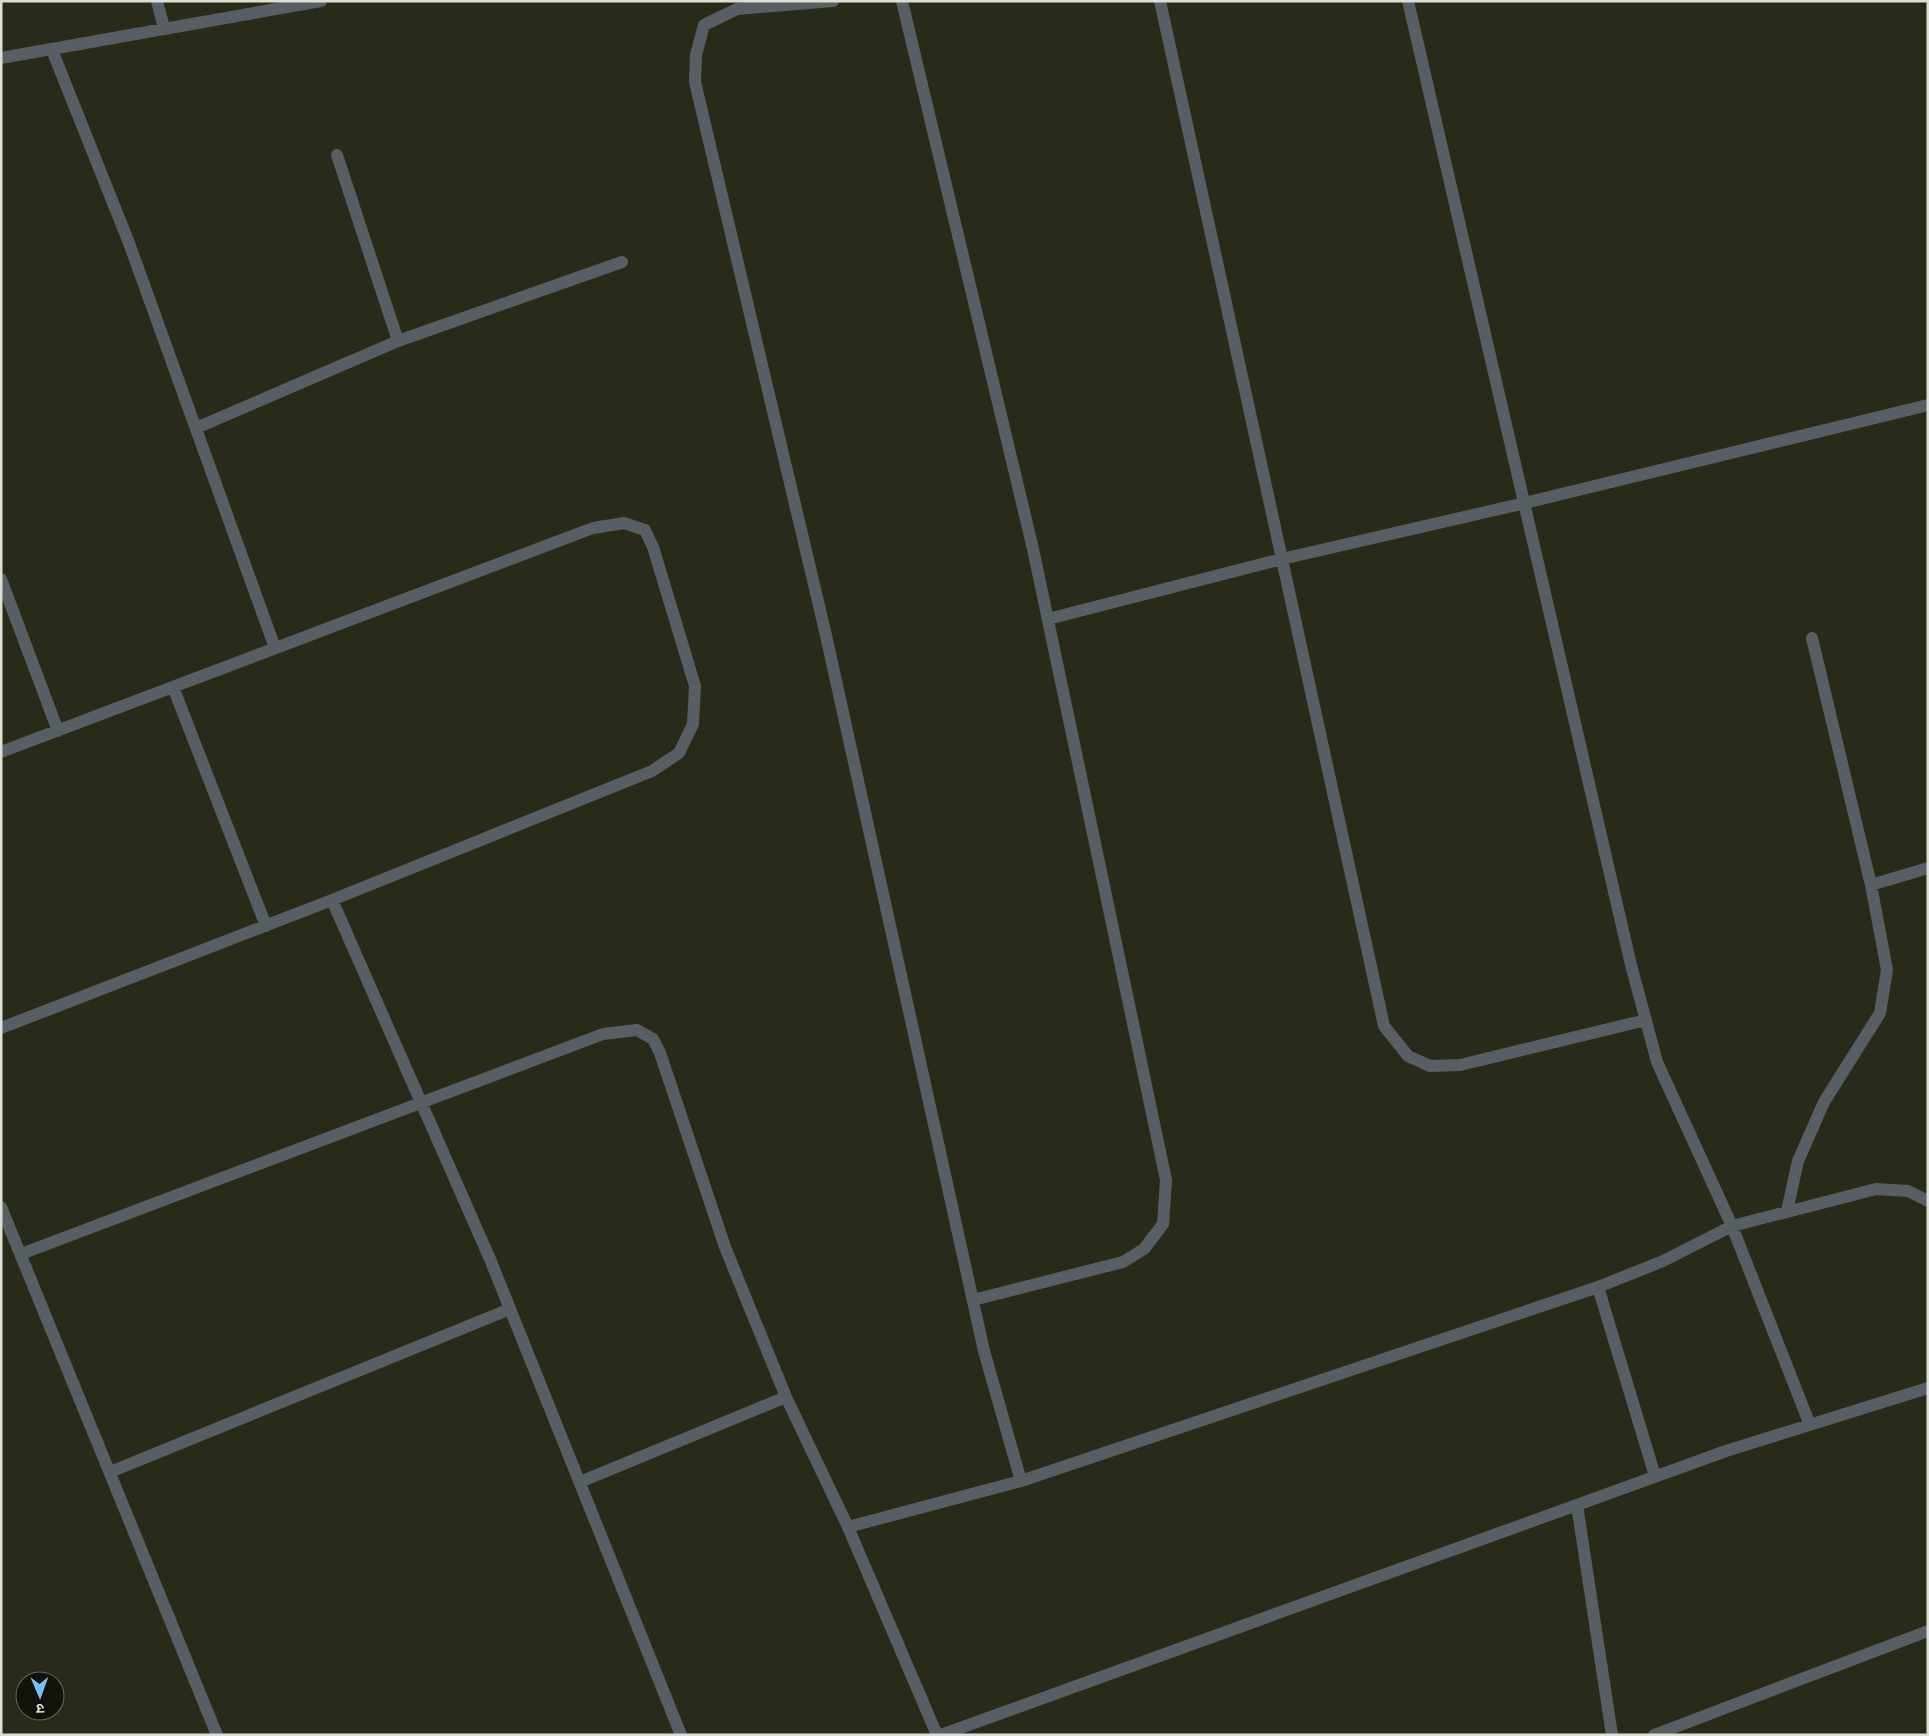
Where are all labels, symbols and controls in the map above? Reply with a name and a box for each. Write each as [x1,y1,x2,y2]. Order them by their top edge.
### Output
north arrow [15,1671,65,1721]
text: उ [35,1700,45,1718]

